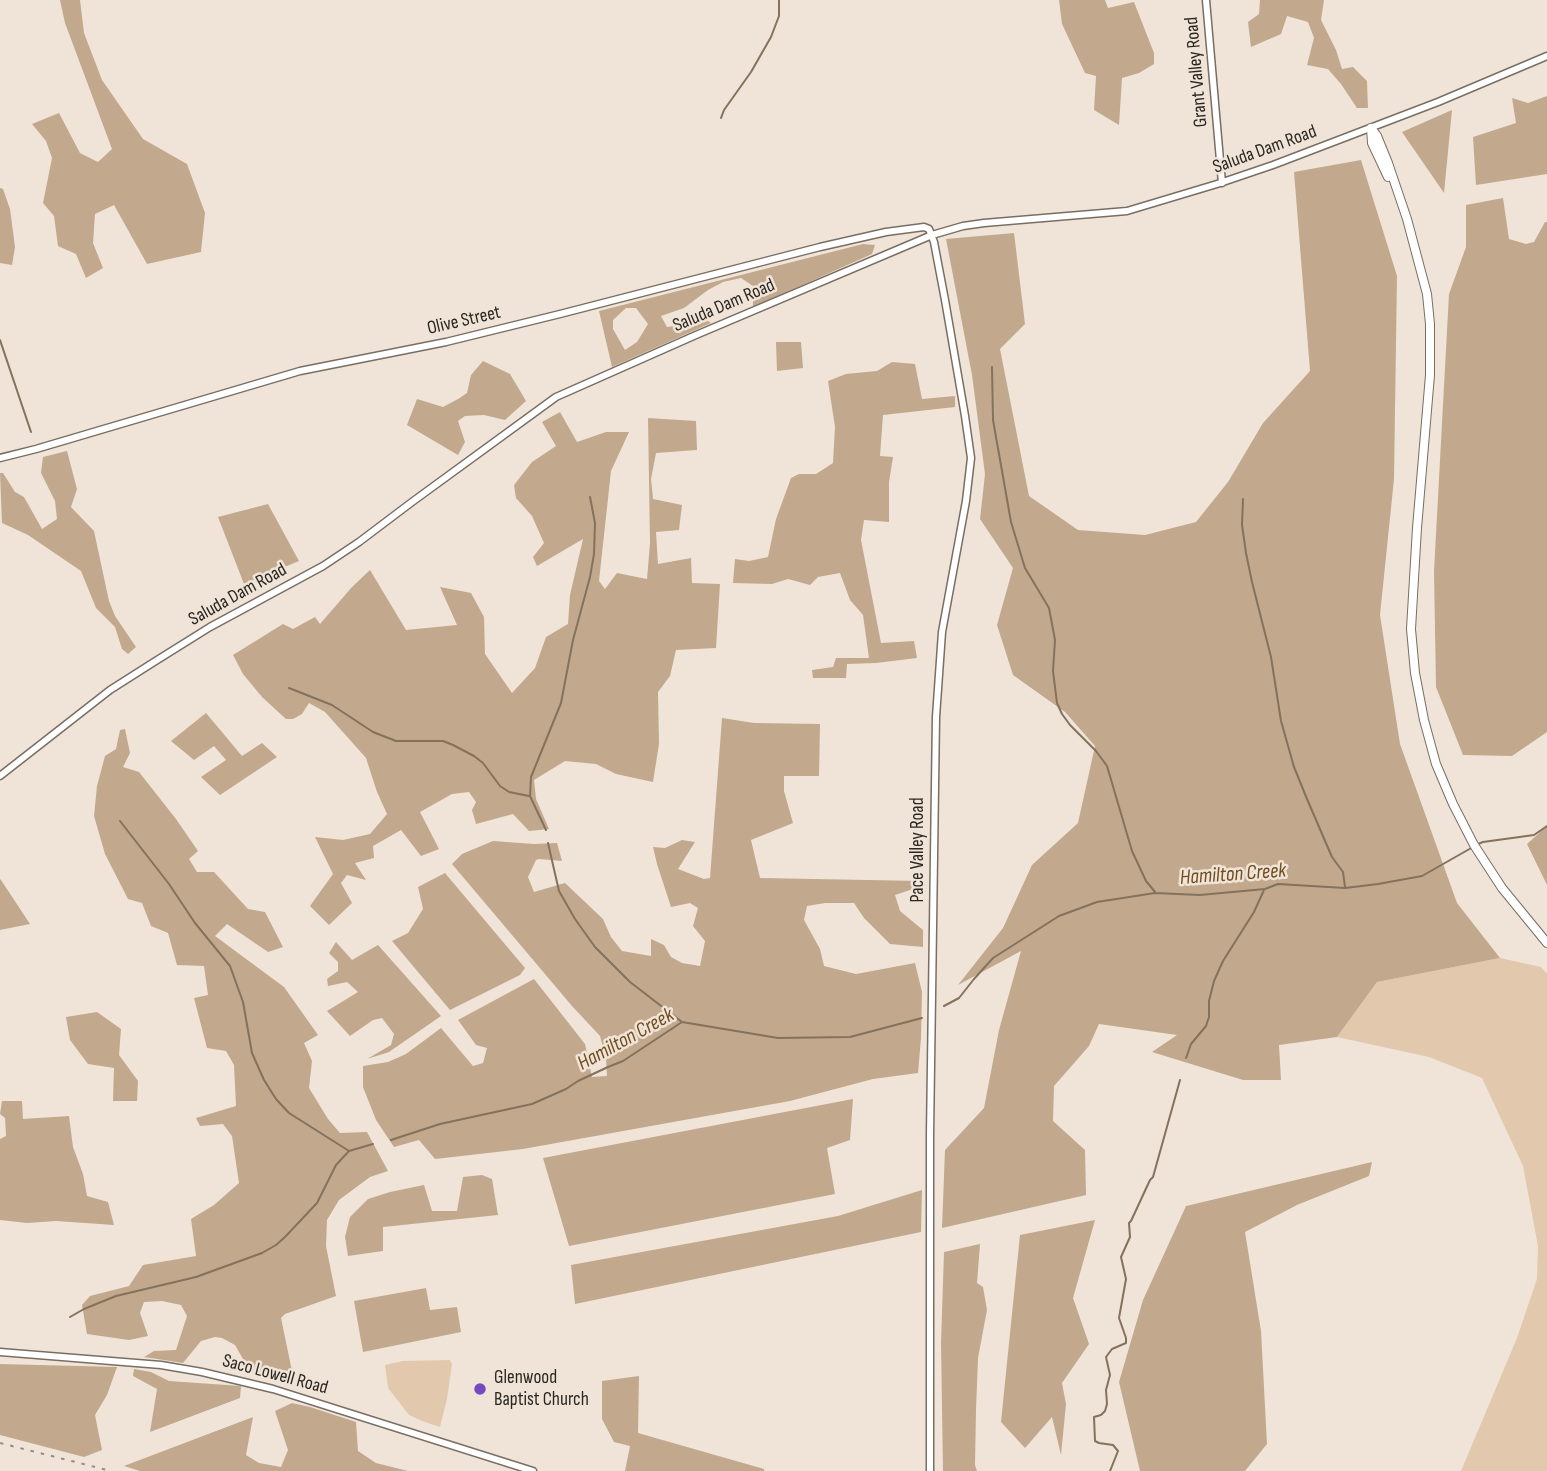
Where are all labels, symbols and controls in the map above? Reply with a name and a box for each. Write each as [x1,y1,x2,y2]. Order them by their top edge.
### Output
street label: Grant Valley Road [1181,16,1213,128]
street label: Saluda Dam Road [1210,121,1320,179]
street label: Saluda Dam Road [670,274,778,338]
street label: Olive Street [425,301,503,341]
street label: Saluda Dam Road [185,559,291,631]
street label: Pace Valley Road [907,797,929,903]
water label: Hamilton Creek [1179,859,1287,891]
water label: Hamilton Creek [573,1003,679,1077]
street label: Saco Lowell Road [220,1350,330,1400]
place label: Glenwood Baptist Church [494,1367,589,1411]
marker: Glenwood Baptist Church [472,1381,488,1397]

